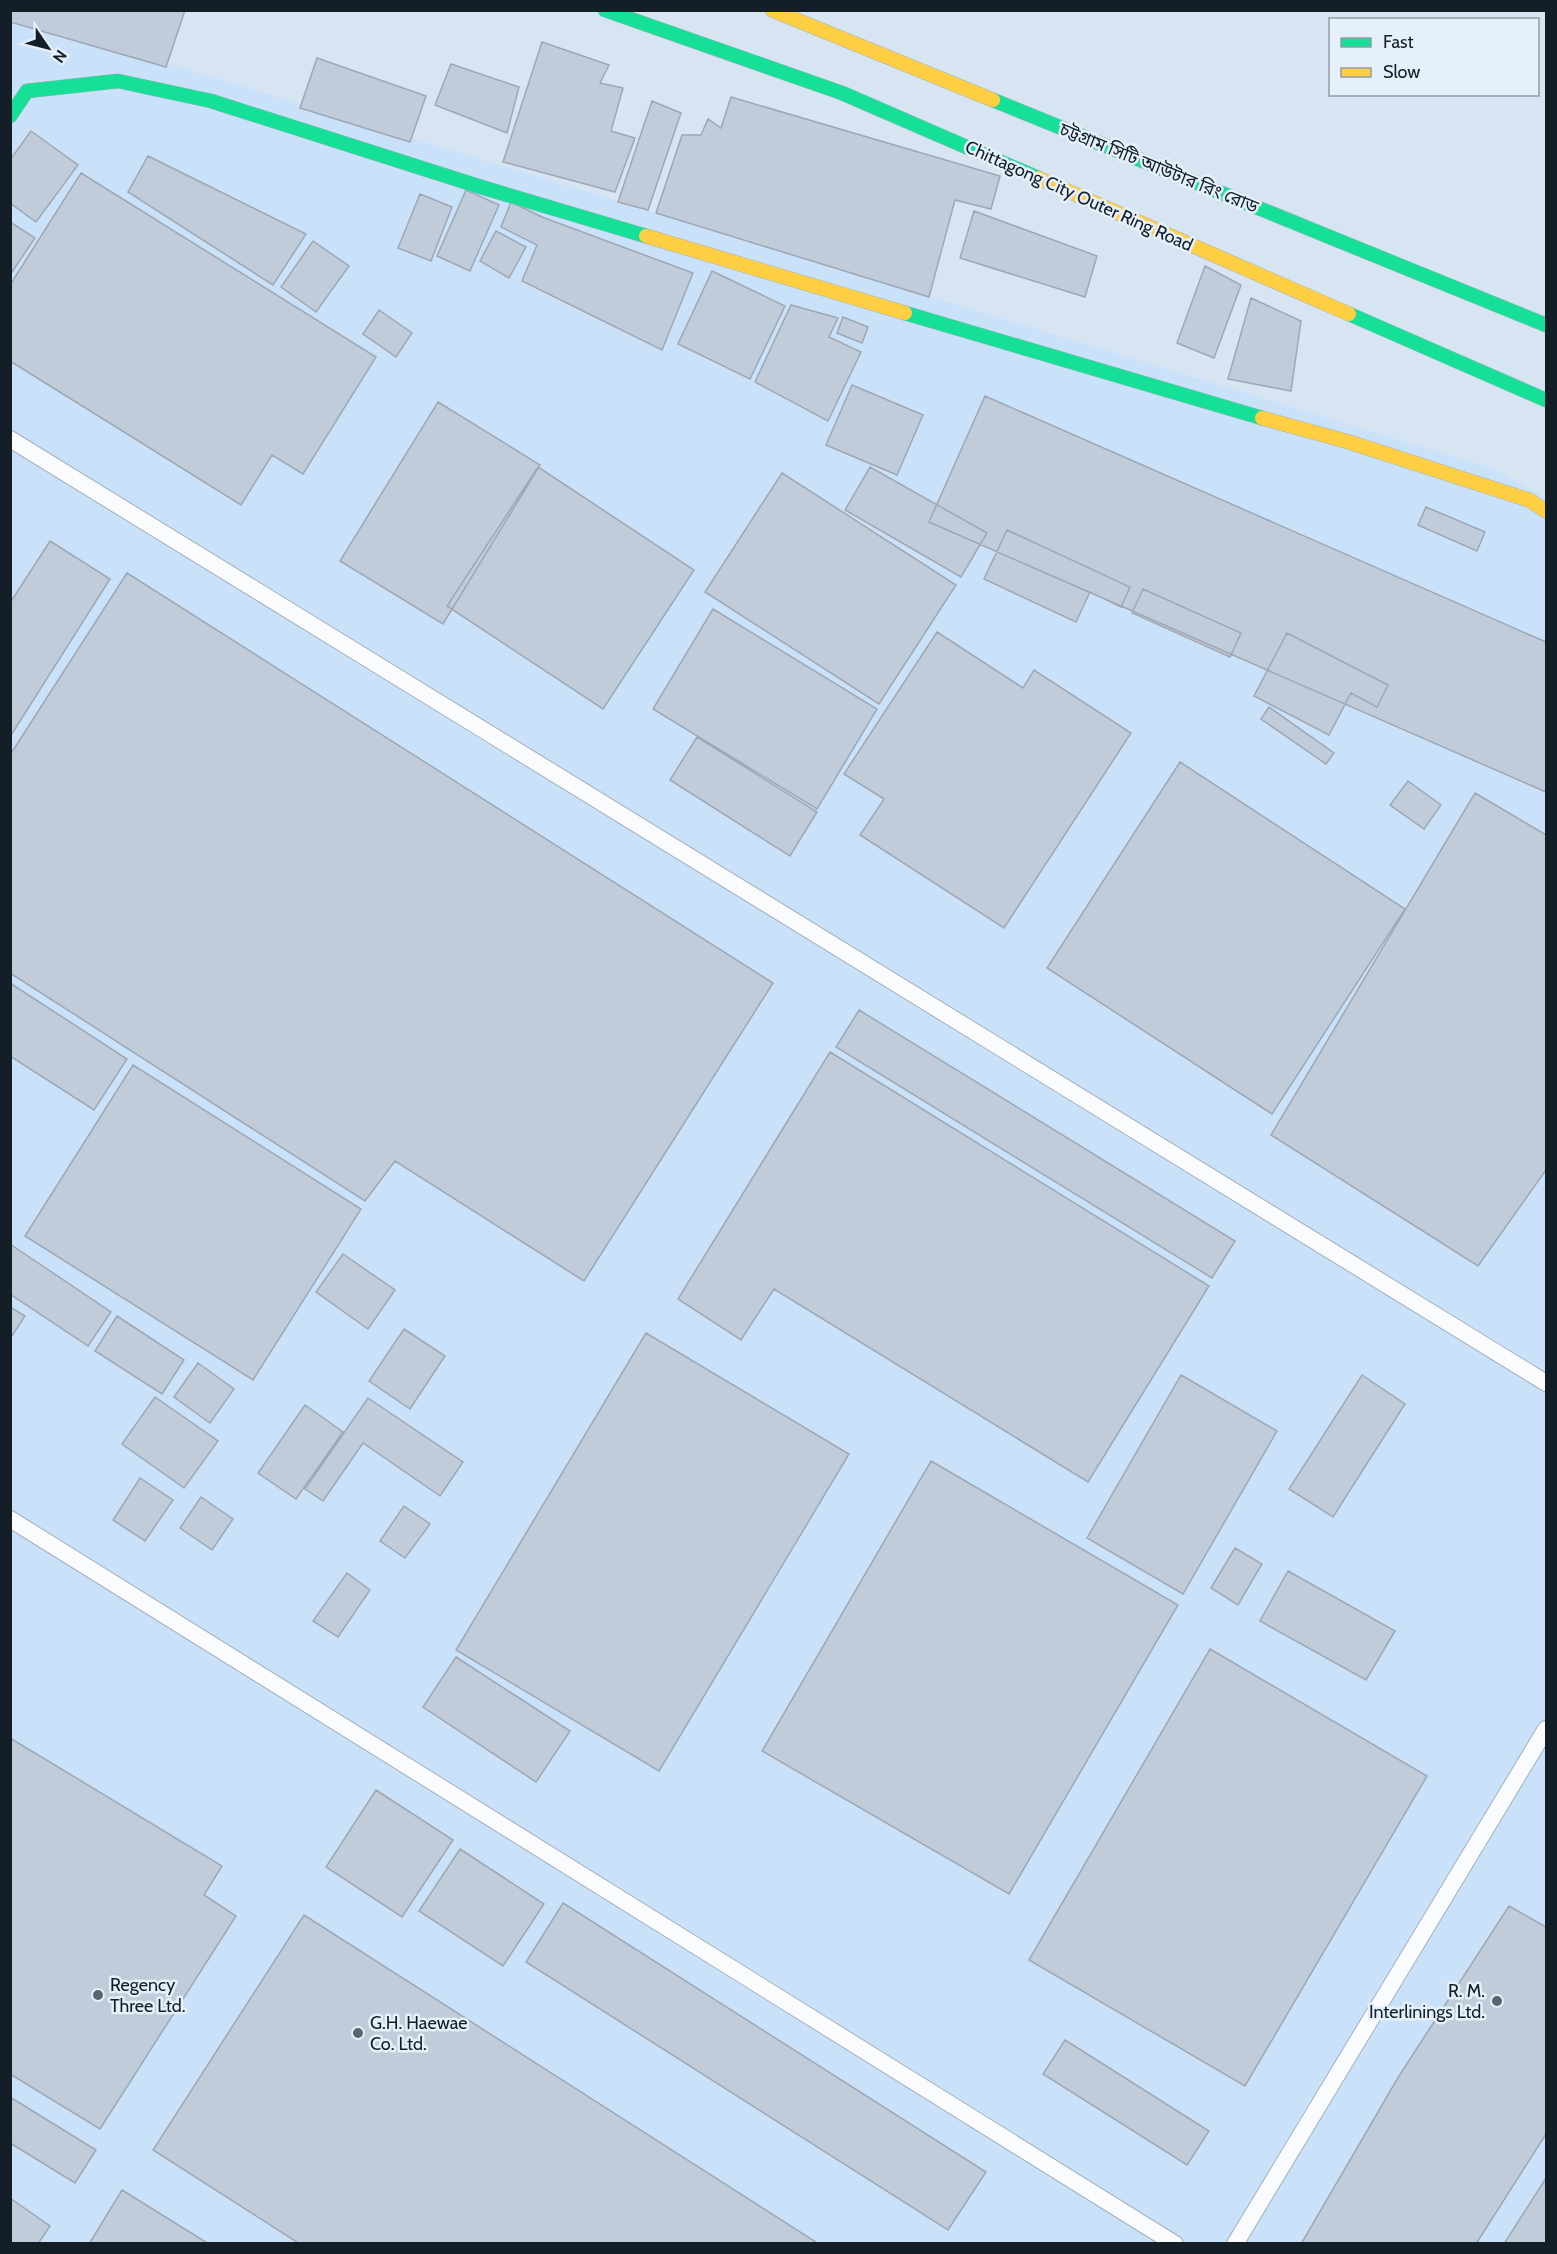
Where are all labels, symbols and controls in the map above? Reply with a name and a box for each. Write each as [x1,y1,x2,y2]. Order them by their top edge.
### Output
north arrow [18,18,78,78]
legend [1329,18,1539,96]
text: Fast [1383,31,1414,53]
text: N [49,46,71,66]
text: Slow [1383,61,1420,83]
street label: চট্টগ্রাম সিটি আউটার রিং রোড [1056,118,1262,218]
street label: Chittagong City Outer Ring Road [962,136,1196,256]
place label: Regency Three Ltd. [110,1974,186,2017]
place label: R. M. Interlinings Ltd. [1369,1980,1485,2023]
marker: Regency Three Ltd. [91,1988,105,2002]
marker: R. M. Interlinings Ltd. [1490,1994,1504,2008]
place label: G.H. Haewae Co. Ltd. [370,2012,468,2055]
marker: G.H. Haewae Co. Ltd. [351,2026,365,2040]

